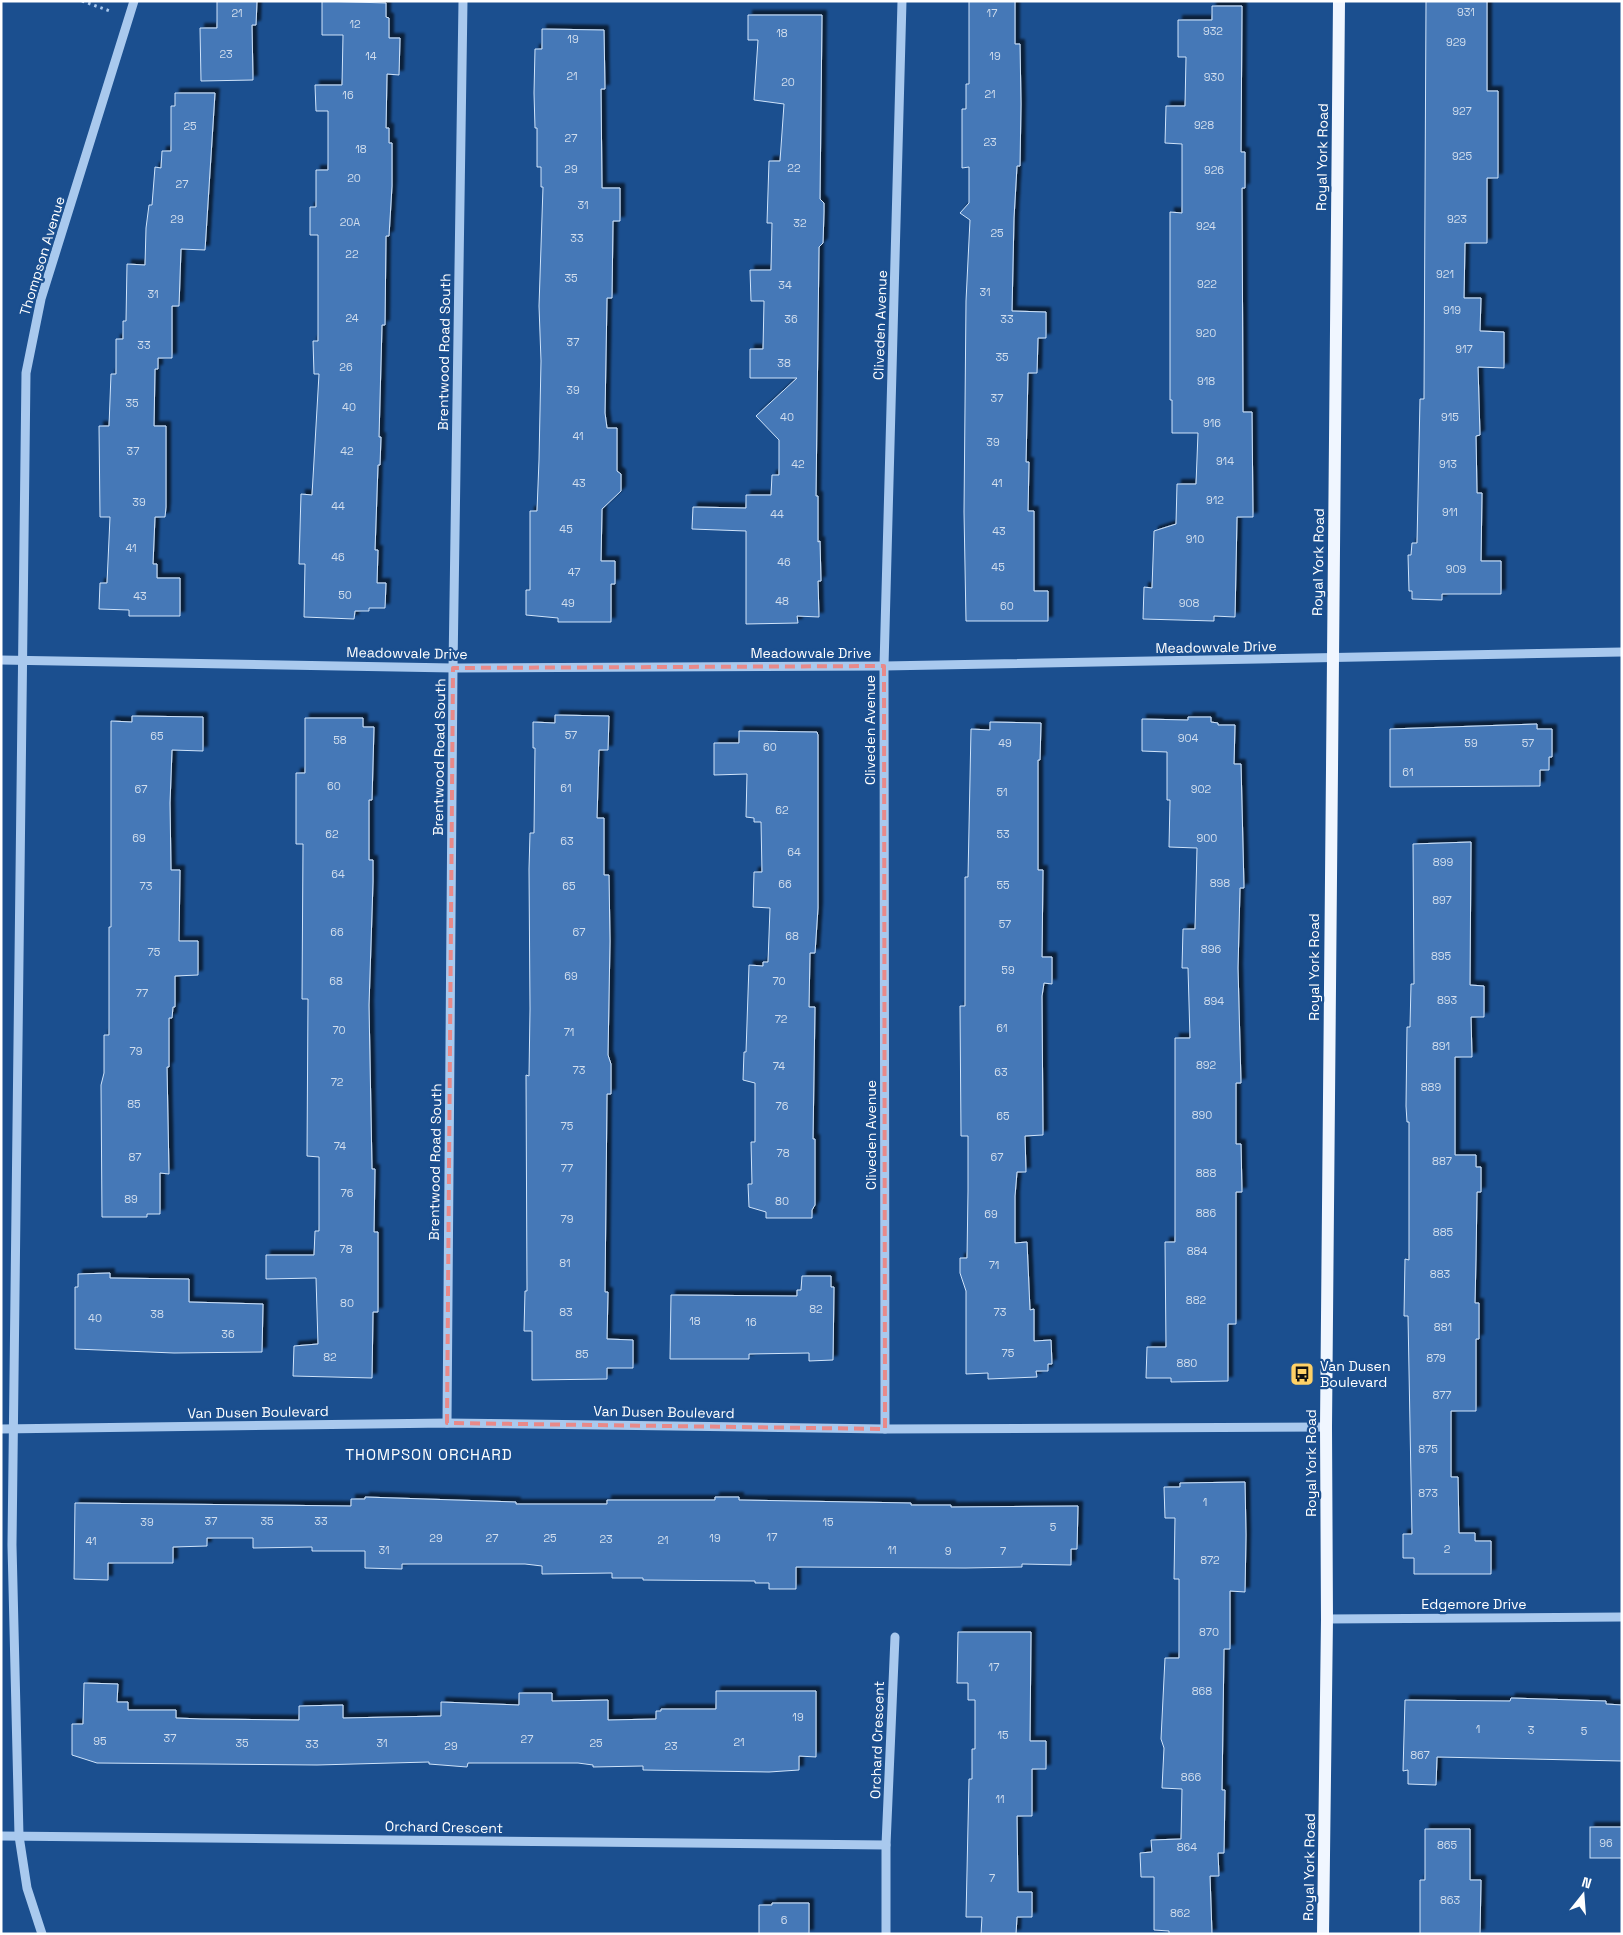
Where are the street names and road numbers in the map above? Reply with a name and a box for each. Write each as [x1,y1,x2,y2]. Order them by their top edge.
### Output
street label: Royal York Road [1312,103,1332,211]
street label: Thompson Avenue [15,194,69,318]
street label: Cliveden Avenue [869,270,891,380]
street label: Brentwood Road South [434,273,454,431]
street label: Royal York Road [1308,508,1328,616]
street label: Meadowvale Drive [1155,637,1277,657]
street label: Meadowvale Drive [346,643,468,663]
street label: Meadowvale Drive [750,644,872,662]
street label: Cliveden Avenue [861,675,879,785]
street label: Brentwood Road South [429,678,449,836]
street label: Royal York Road [1305,913,1323,1021]
street label: Cliveden Avenue [862,1080,880,1190]
street label: Brentwood Road South [425,1083,445,1241]
street label: Van Dusen Boulevard [187,1402,329,1422]
street label: Van Dusen Boulevard [593,1402,735,1422]
street label: Royal York Road [1302,1409,1320,1517]
street label: Edgemore Drive [1421,1595,1527,1613]
street label: Orchard Crescent [866,1681,888,1799]
street label: Royal York Road [1299,1813,1319,1921]
street label: Orchard Crescent [385,1817,503,1837]

